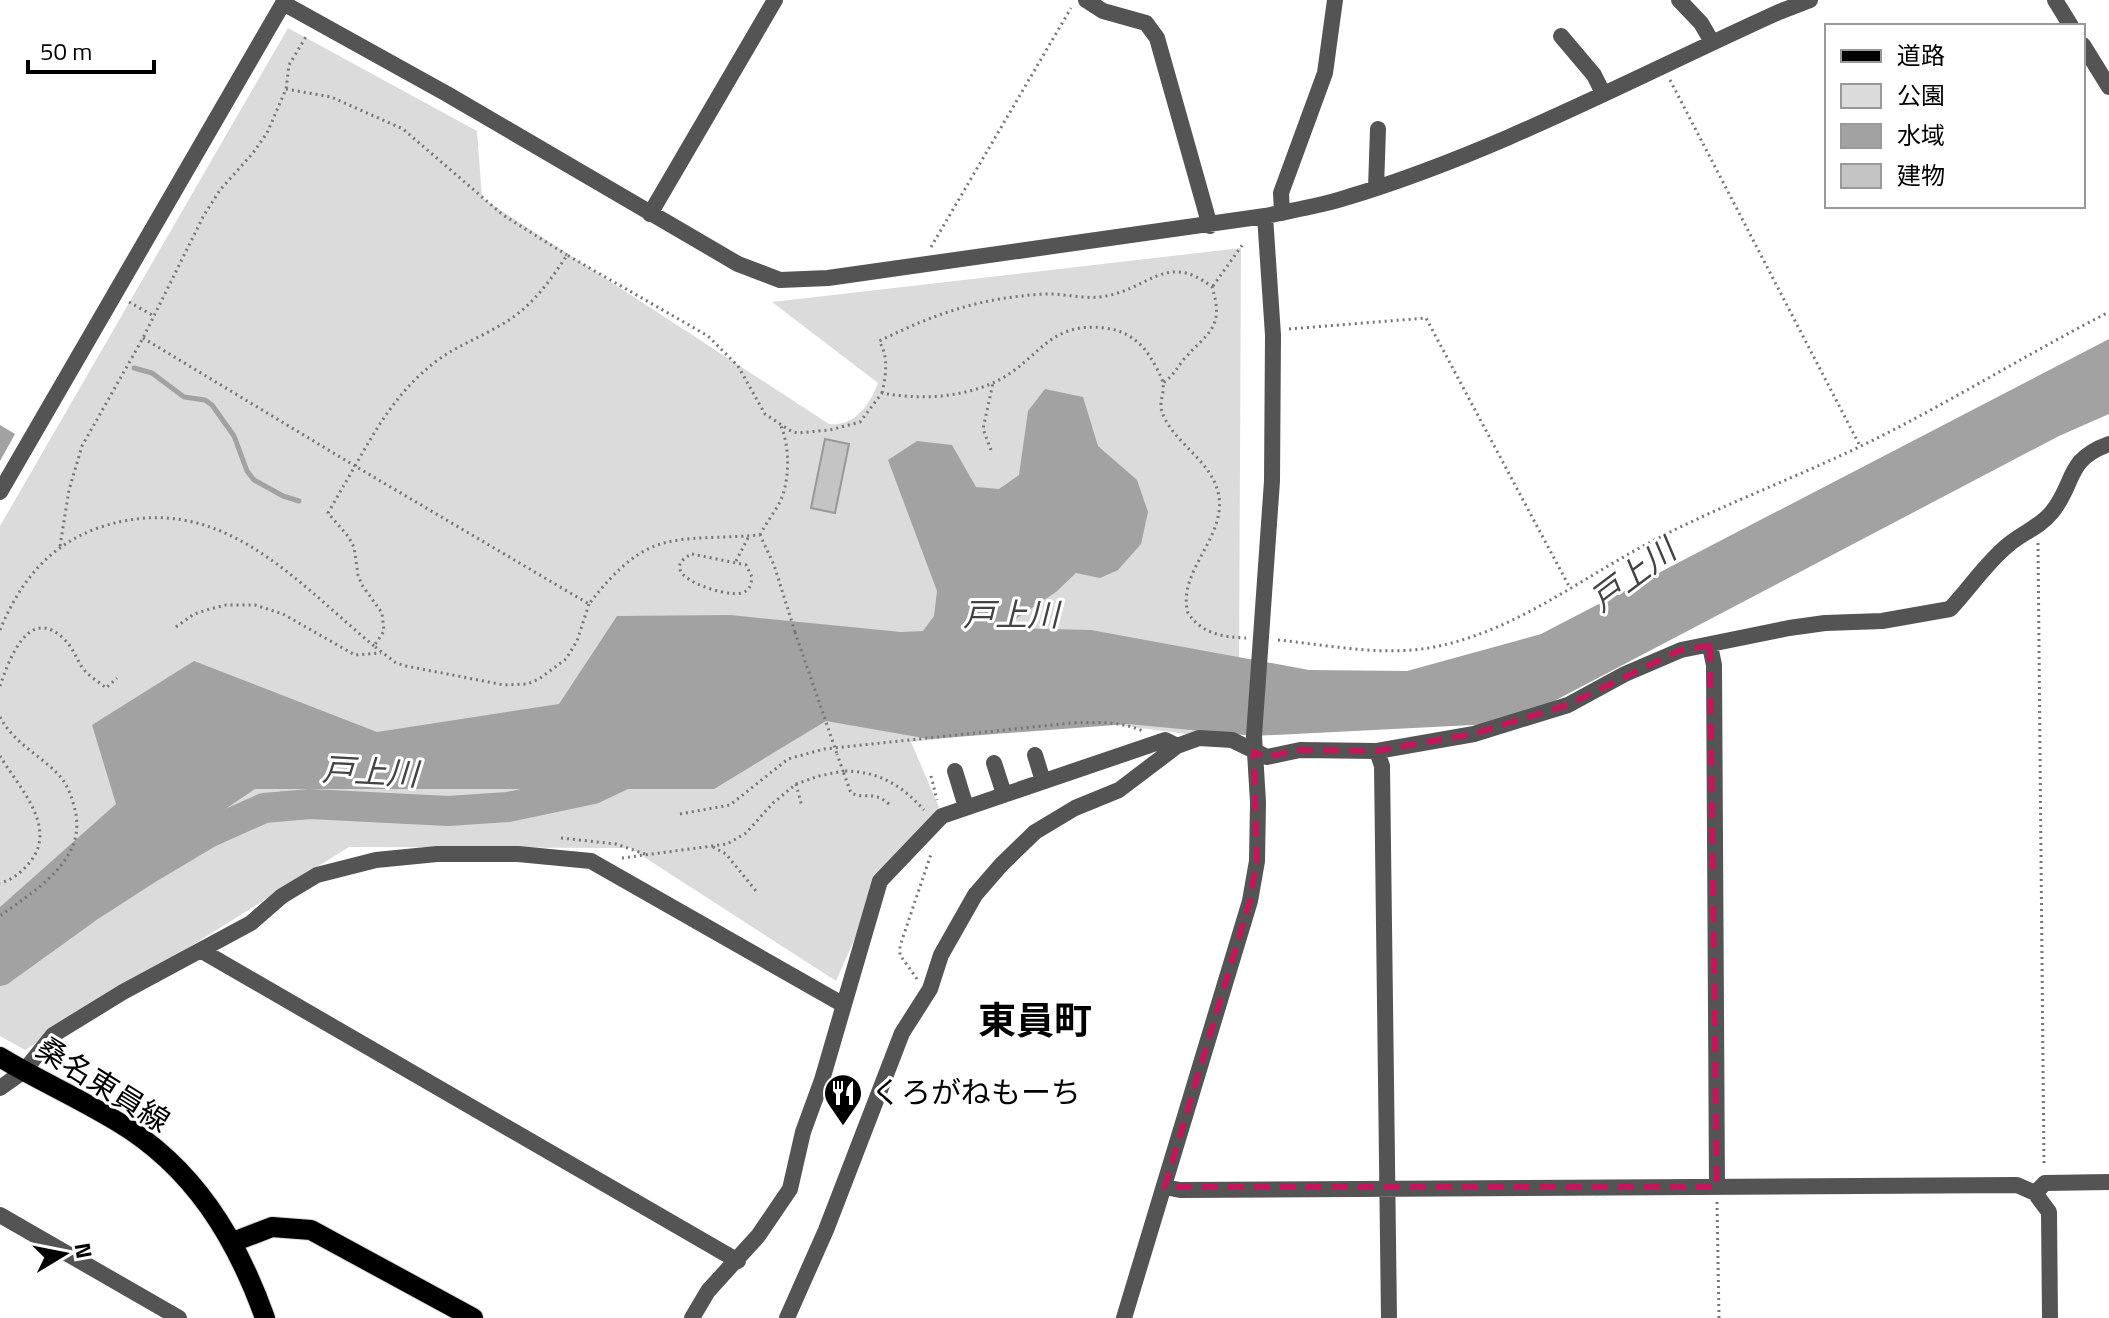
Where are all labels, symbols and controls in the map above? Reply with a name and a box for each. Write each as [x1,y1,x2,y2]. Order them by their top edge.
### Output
scale bar [28,24,154,74]
legend [1825,24,2085,208]
text: 50 m [40,33,92,69]
text: 道路 [1897,37,1945,73]
text: 公園 [1897,77,1945,113]
text: 水域 [1897,117,1945,153]
text: 建物 [1897,157,1945,193]
water label: 戸上川 [1580,524,1688,622]
water label: 戸上川 [963,590,1062,638]
water label: 戸上川 [321,745,422,798]
district label: 東員町 [978,991,1092,1049]
street label: 桑名東員線 [28,1025,179,1143]
place label: くろがねもーち [871,1069,1081,1115]
restaurant icon: くろがねもーち [822,1072,864,1127]
north arrow [24,1214,104,1294]
text: N [66,1240,102,1261]

